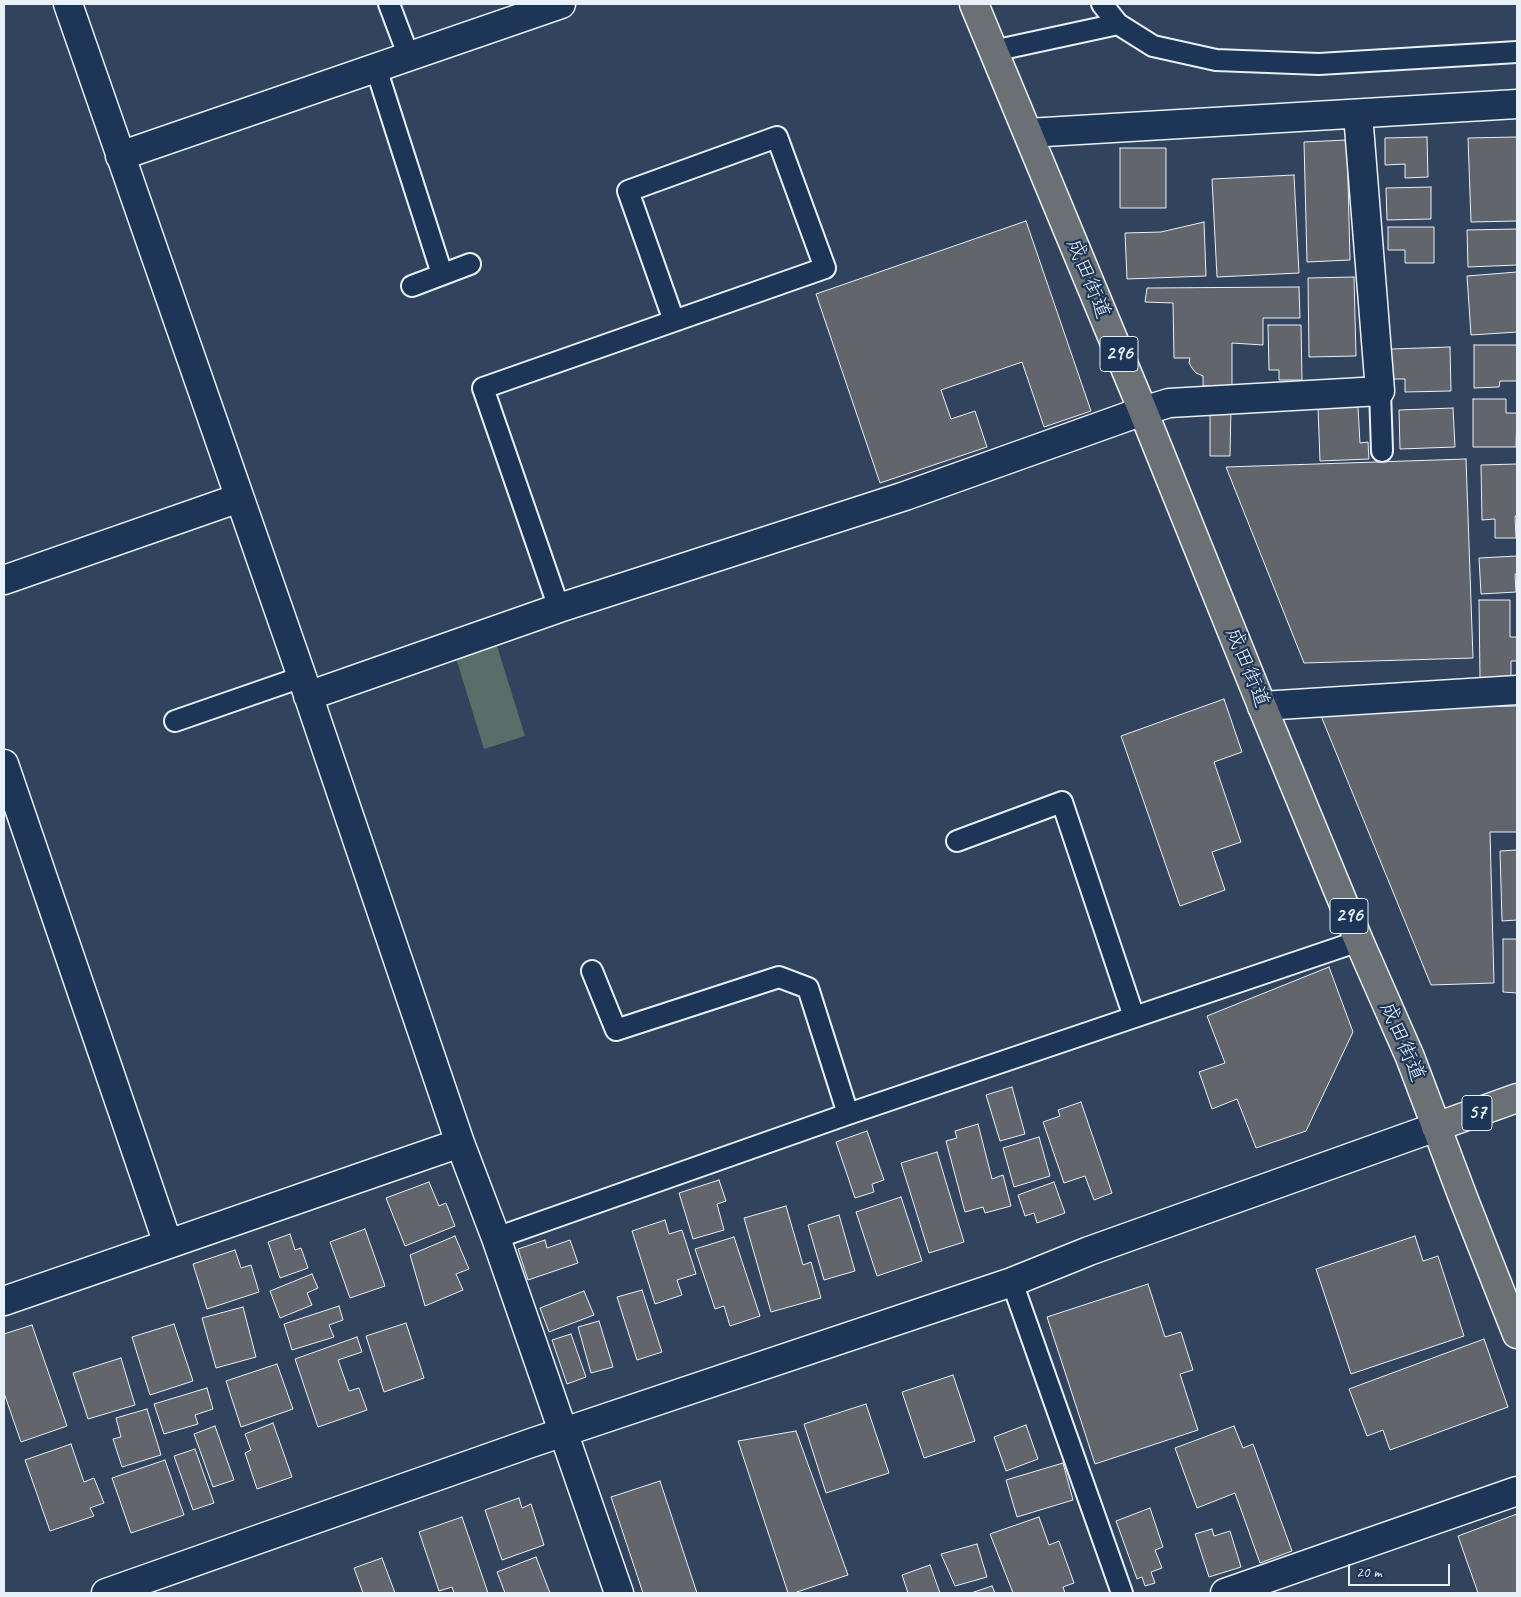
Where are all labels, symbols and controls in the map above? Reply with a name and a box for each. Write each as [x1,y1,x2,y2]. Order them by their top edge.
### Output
street label: 成田街道 [1061,235,1115,323]
road number: 296 [1100,336,1138,372]
street label: 成田街道 [1220,624,1274,712]
road number: 296 [1330,898,1368,934]
street label: 成田街道 [1374,998,1430,1086]
road number: 57 [1462,1096,1492,1130]
scale bar [1351,1554,1454,1586]
text: 20 m [1356,1563,1382,1582]

